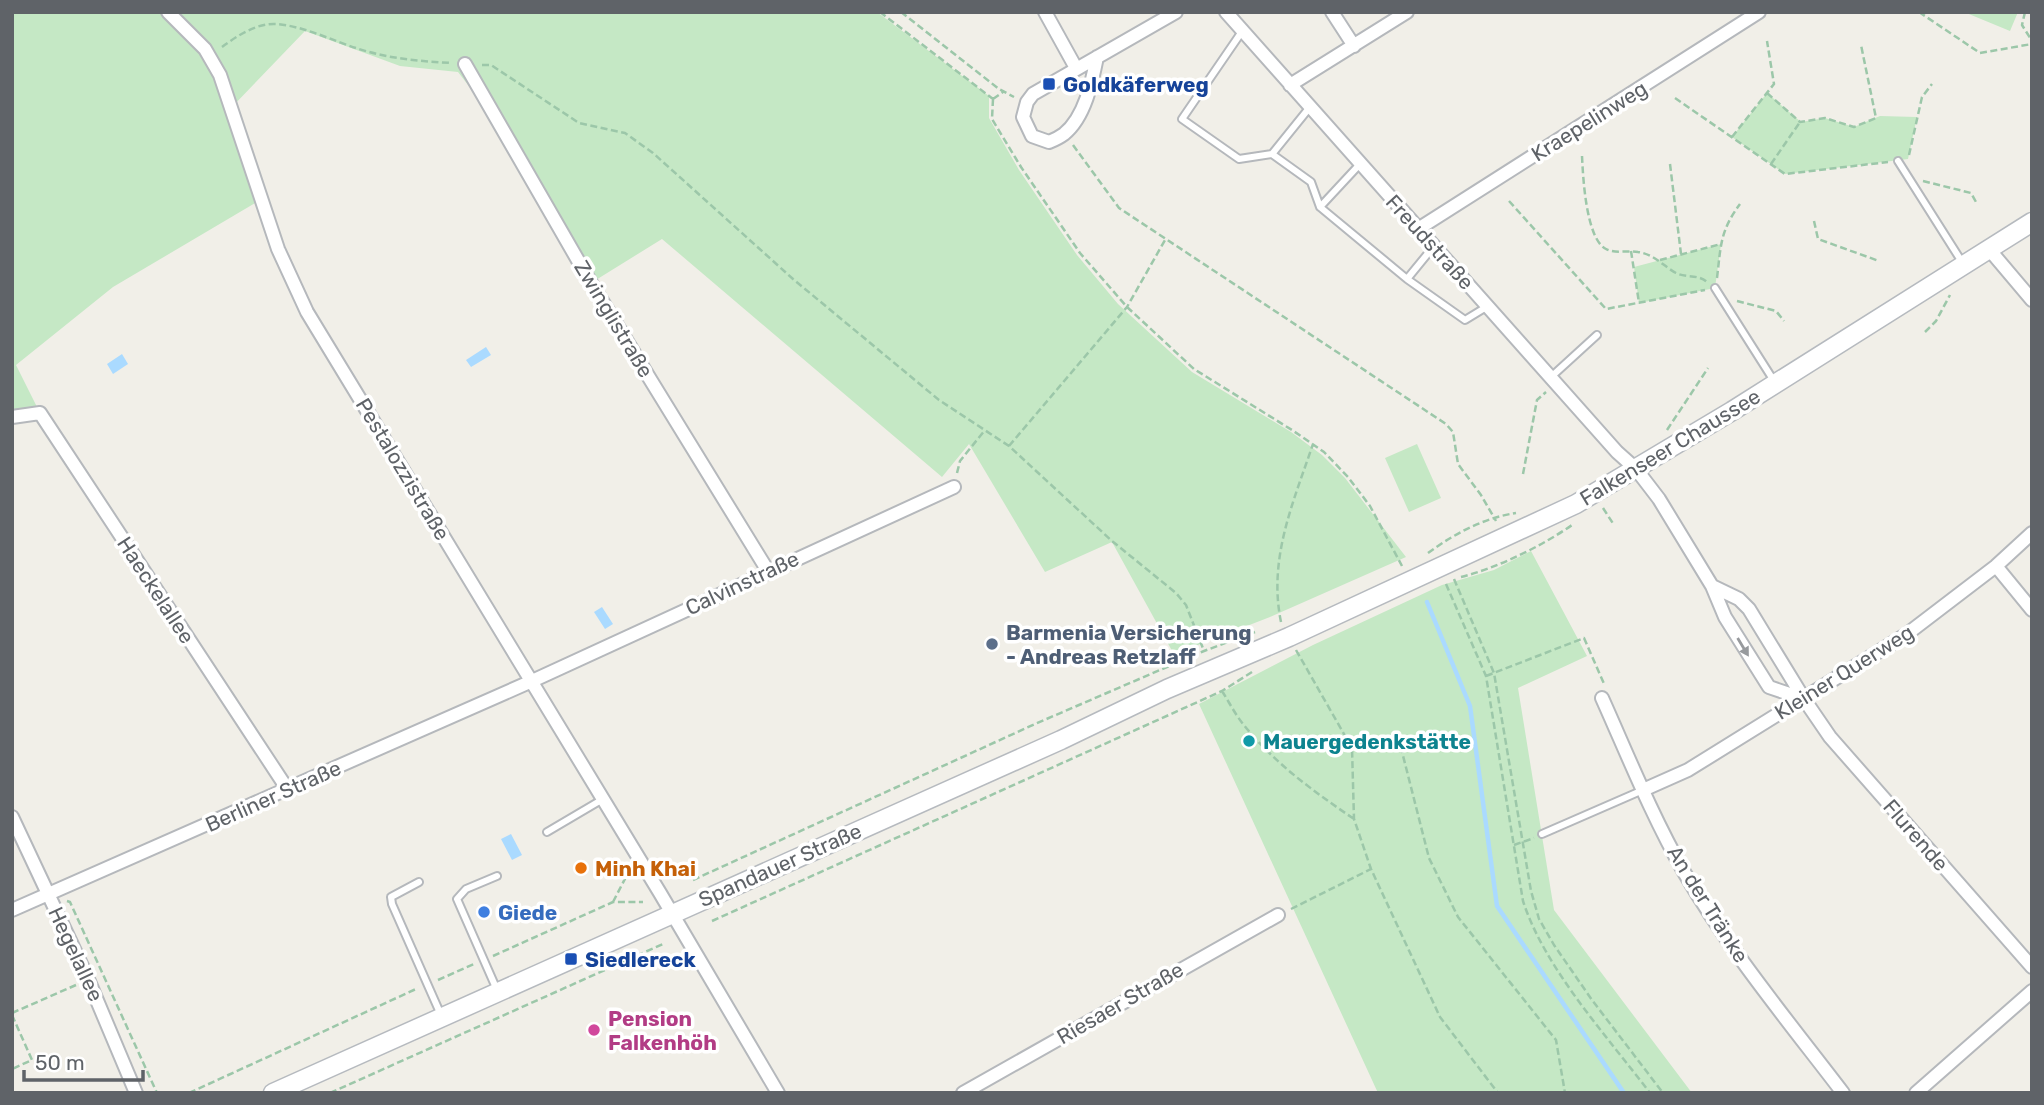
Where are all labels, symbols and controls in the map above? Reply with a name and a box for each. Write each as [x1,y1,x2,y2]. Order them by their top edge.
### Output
place label: Goldkäferweg [1063,72,1209,97]
marker: Goldkäferweg [1041,76,1057,92]
street label: Kraepelinweg [1527,76,1651,166]
street label: Freudstraße [1381,189,1479,295]
street label: Zwinglistraße [569,256,659,382]
street label: Falkenseer Chaussee [1575,383,1765,511]
street label: Pestalozzistraße [351,393,455,545]
street label: Haeckelallee [112,532,200,648]
street label: Calvinstraße [681,546,803,620]
street label: Kleiner Querweg [1770,619,1918,725]
place label: Barmenia Versicherung - Andreas Retzlaff [1006,620,1252,669]
marker: Barmenia Versicherung - Andreas Retzlaff [984,636,1000,652]
one-way arrow [1736,638,1749,657]
place label: Mauergedenkstätte [1263,729,1471,754]
marker: Mauergedenkstätte [1241,733,1257,749]
street label: Berliner Straße [201,755,345,837]
street label: Flurende [1878,794,1954,876]
street label: Spandauer Straße [695,818,865,912]
street label: An der Tränke [1662,841,1754,967]
place label: Minh Khai [595,856,696,881]
marker: Minh Khai [573,860,589,876]
place label: Giede [498,900,557,925]
street label: Hegelallee [43,903,109,1005]
marker: Giede [476,904,492,920]
place label: Siedlereck [585,947,696,972]
marker: Siedlereck [563,951,579,967]
street label: Riesaer Straße [1052,957,1188,1049]
place label: Pension Falkenhöh [608,1006,717,1055]
marker: Pension Falkenhöh [586,1022,602,1038]
scale bar [24,1038,144,1082]
text: 50 m [35,1050,85,1075]

